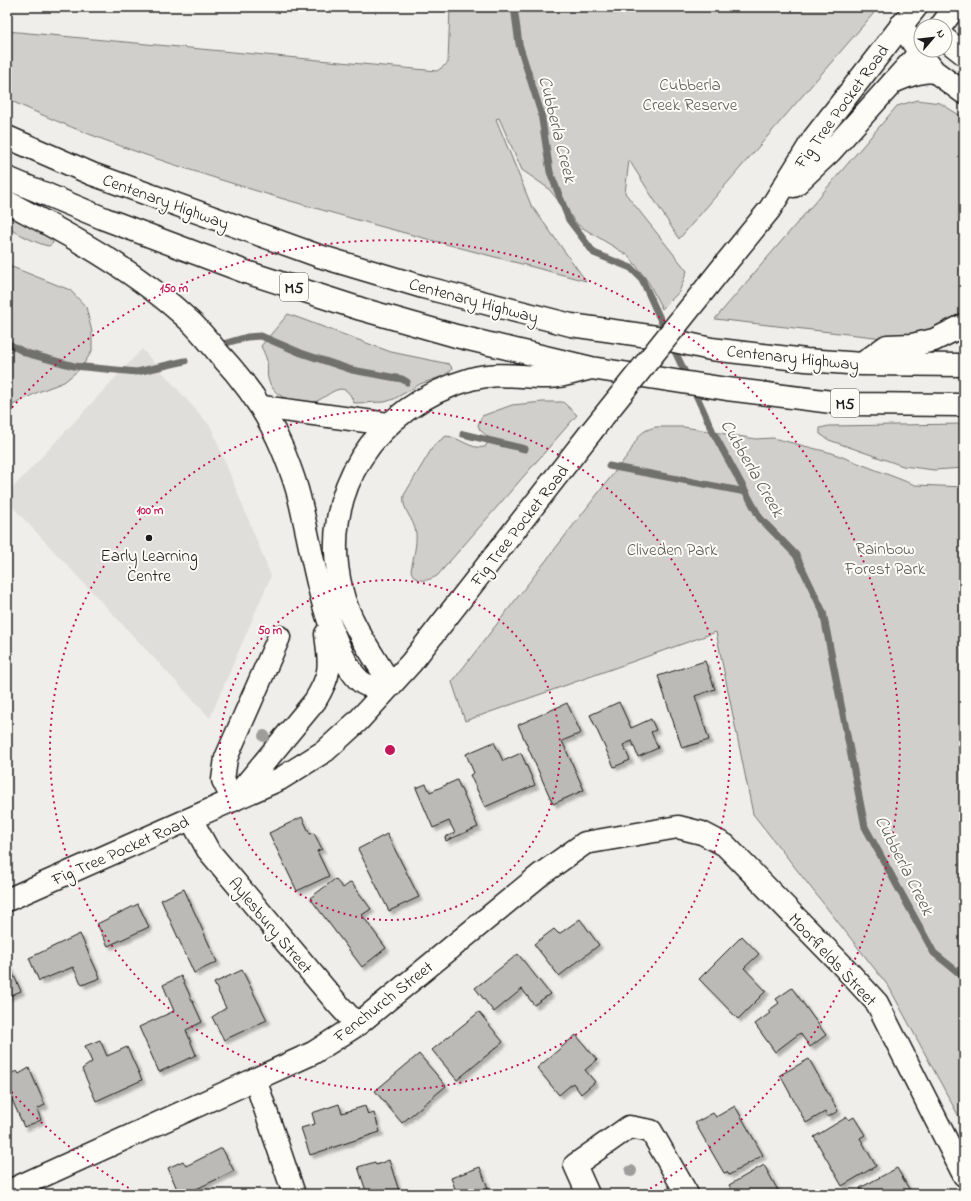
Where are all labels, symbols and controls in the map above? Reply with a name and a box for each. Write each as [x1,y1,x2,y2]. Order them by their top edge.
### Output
north arrow [913,18,953,58]
text: N [932,27,950,41]
street label: Fig Tree Pocket Road [788,39,898,176]
water label: Cubberla Creek [530,73,582,187]
park label: Cubberla Creek Reserve [643,73,738,118]
street label: Centenary Highway [98,168,232,239]
street label: Centenary Highway [406,272,541,333]
road number: M5 [280,273,308,301]
text: 150 m [160,280,189,298]
street label: Centenary Highway [725,339,860,380]
road number: M5 [831,389,859,417]
water label: Cubberla Creek [713,415,790,524]
street label: Fig Tree Pocket Road [464,460,577,594]
text: 100 m [137,502,164,520]
marker: Early Learning Centre [144,533,154,543]
park label: Rainbow Forest Park [844,537,926,582]
park label: Cliveden Park [627,538,718,563]
place label: Early Learning Centre [100,544,198,589]
text: 50 m [258,622,283,640]
centre of rings [383,743,397,757]
street label: Fig Tree Pocket Road [47,810,194,895]
water label: Cubberla Creek [867,811,940,921]
street label: Aylesbury Street [221,872,318,981]
street label: Moorfields Street [782,908,882,1013]
street label: Fenchurch Street [328,955,439,1050]

